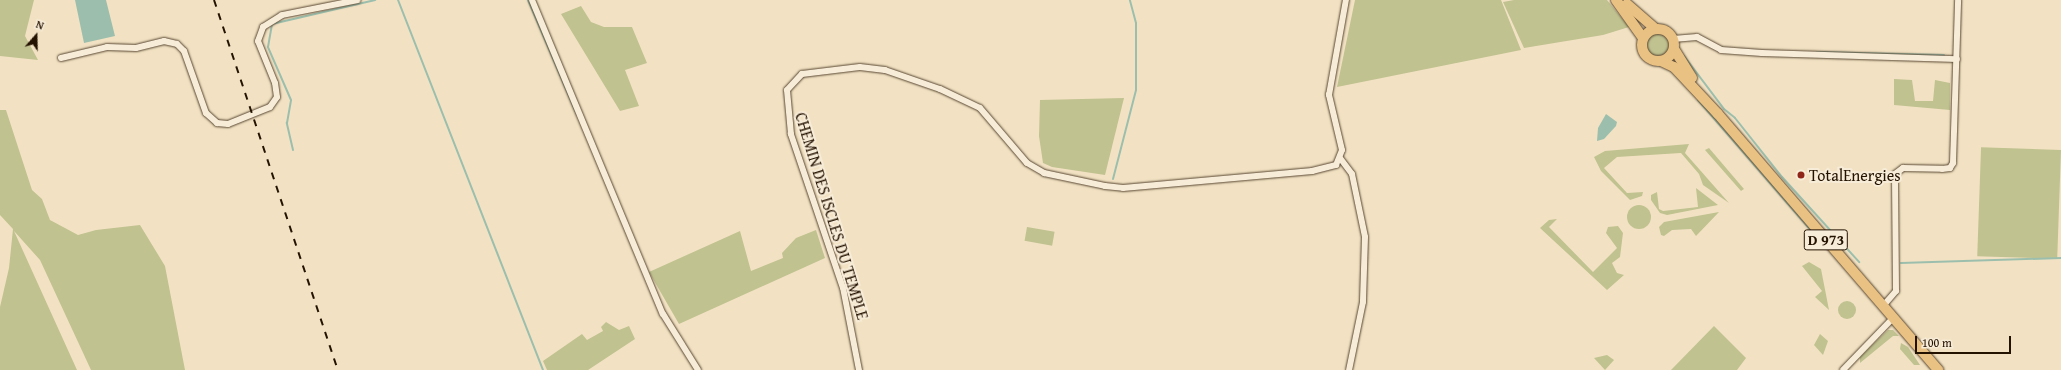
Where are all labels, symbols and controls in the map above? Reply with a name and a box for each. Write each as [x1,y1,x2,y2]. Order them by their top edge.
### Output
north arrow [16,16,56,56]
text: N [34,16,46,33]
street label: CHEMIN DES ISCLES DU TEMPLE [791,110,873,322]
place label: TotalEnergies [1809,165,1901,185]
marker: TotalEnergies [1796,170,1806,180]
road number: D 973 [1803,227,1849,253]
scale bar [1917,328,2013,354]
text: 100 m [1922,334,1952,351]

